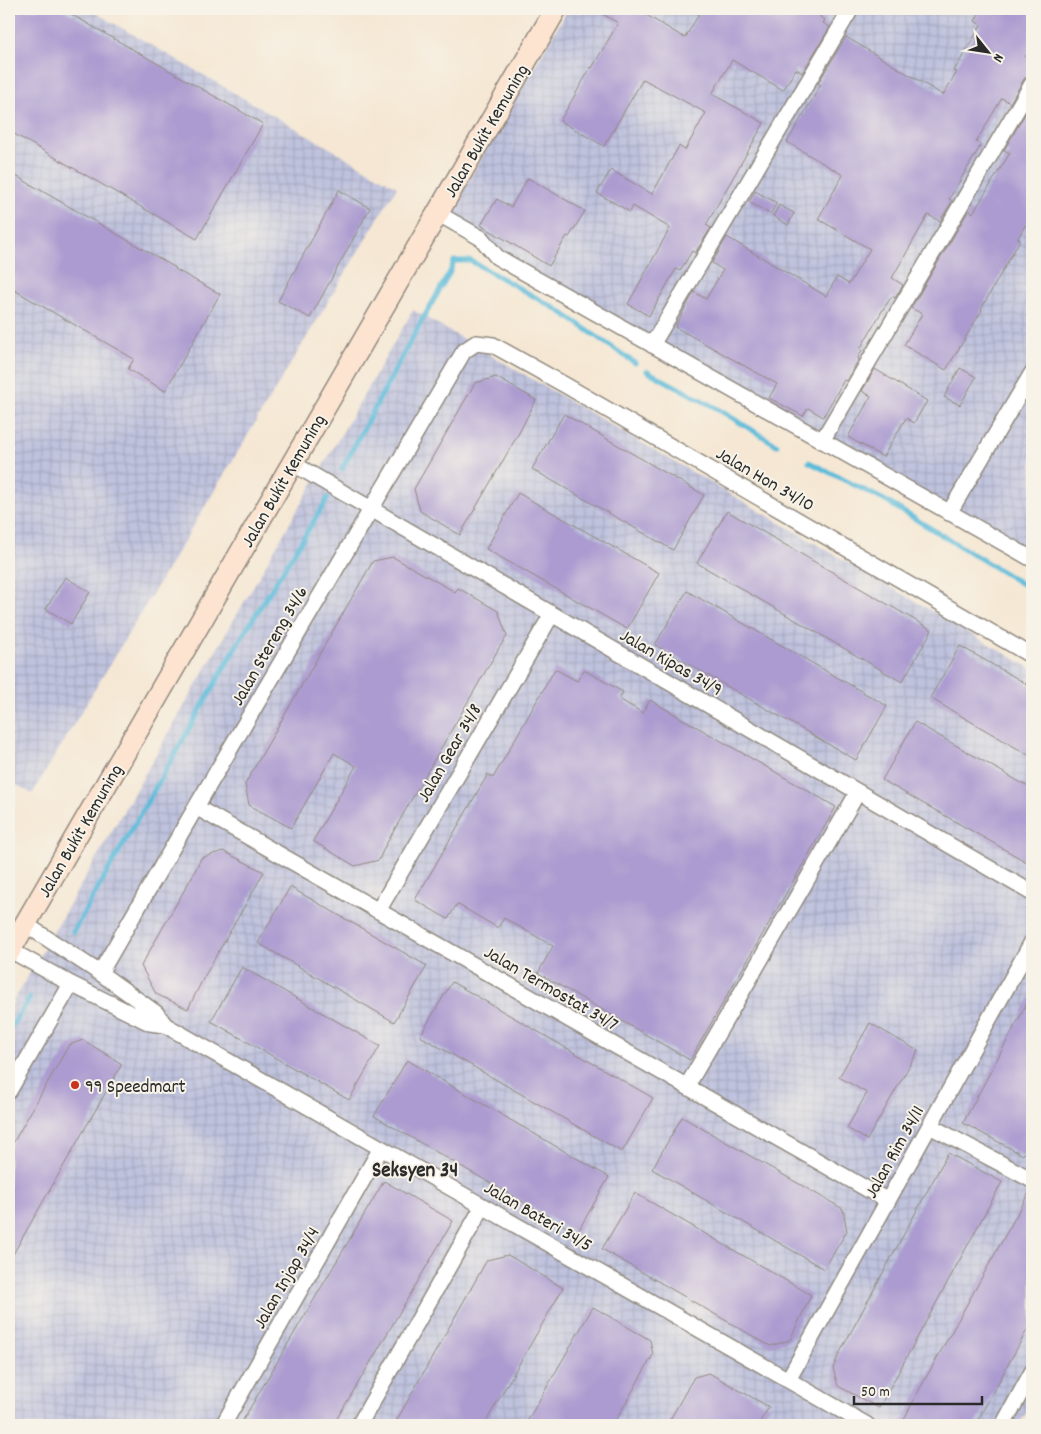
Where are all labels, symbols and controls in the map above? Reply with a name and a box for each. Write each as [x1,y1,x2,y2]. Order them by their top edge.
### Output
north arrow [964,28,1014,78]
text: N [987,50,1008,66]
street label: Jalan Bukit Kemuning [439,60,537,203]
street label: Jalan Bukit Kemuning [236,410,334,553]
street label: Jalan Hon 34/10 [710,442,819,520]
street label: Jalan Stereng 34/6 [226,582,316,712]
street label: Jalan Kipas 34/9 [614,624,727,704]
street label: Jalan Gear 34/8 [412,699,490,808]
street label: Jalan Bukit Kemuning [33,760,131,903]
street label: Jalan Termostat 34/7 [478,941,622,1040]
place label: 99 Speedmart [85,1075,186,1102]
marker: 99 Speedmart [69,1079,81,1091]
street label: Jalan Rim 34/11 [859,1101,933,1204]
district label: Seksyen 34 [372,1157,458,1187]
street label: Jalan Bateri 34/5 [478,1176,596,1260]
street label: Jalan Injap 34/4 [248,1223,328,1335]
scale bar [854,1374,981,1406]
text: 50 m [861,1382,890,1404]

